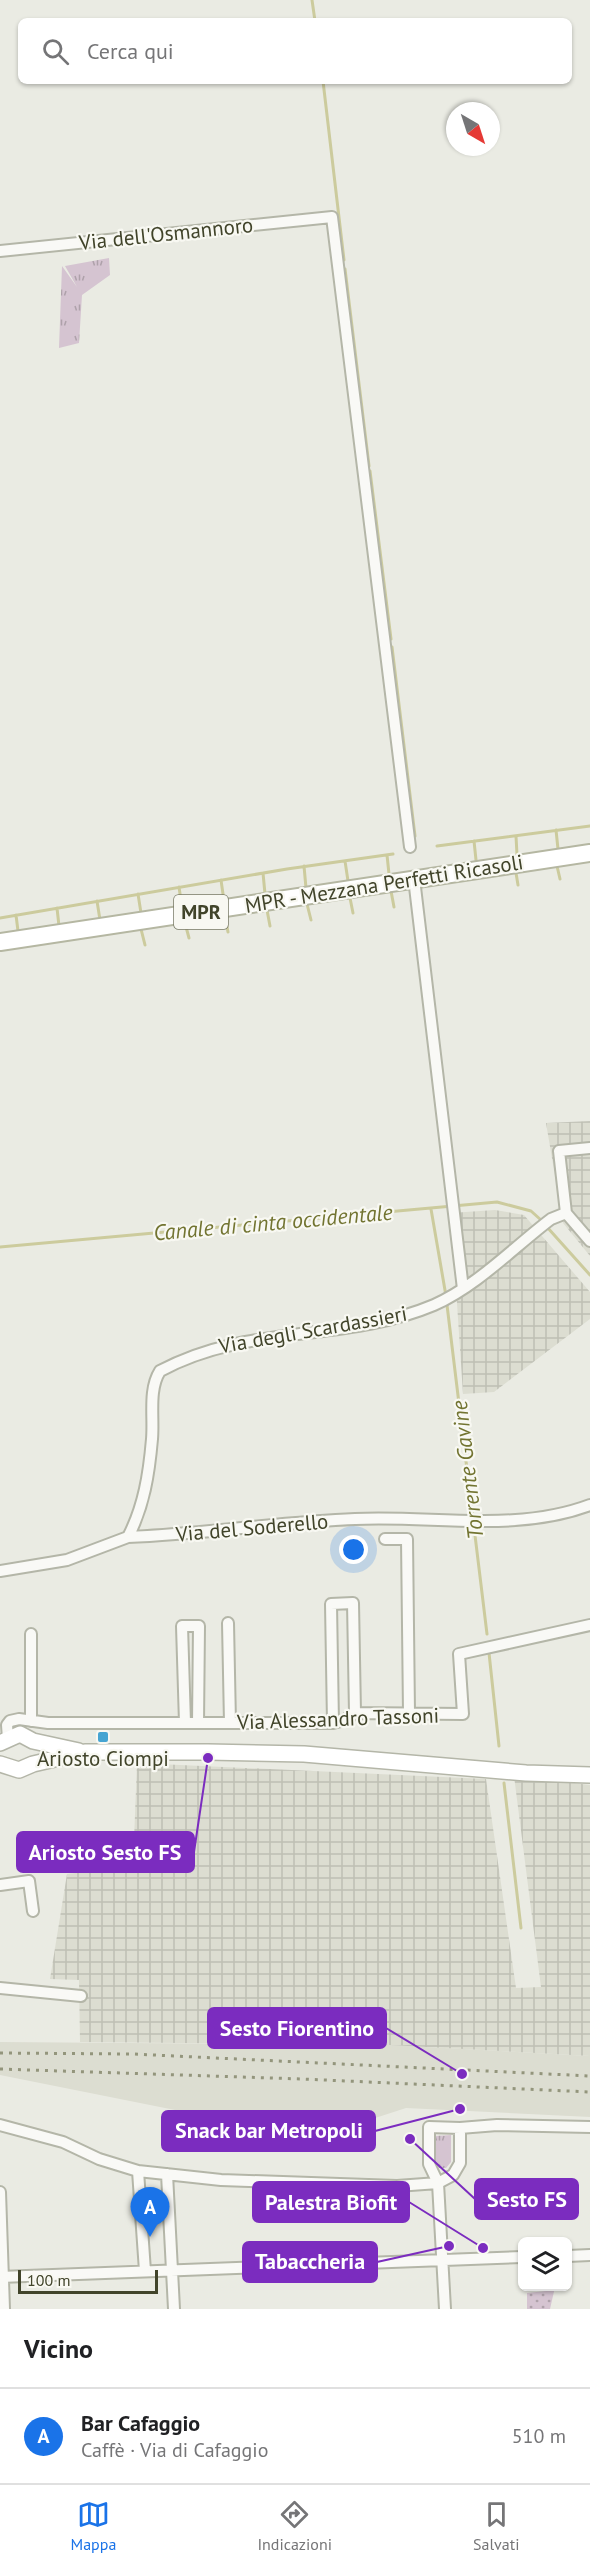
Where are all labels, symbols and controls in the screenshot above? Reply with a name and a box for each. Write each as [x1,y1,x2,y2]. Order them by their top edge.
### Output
search box [18,18,572,84]
icon: search [39,35,72,68]
text: Cerca qui [87,37,174,65]
north arrow [446,102,500,156]
street label: Via dell'Osmannoro [77,211,254,256]
street label: MPR - Mezzana Perfetti Ricasoli [243,848,525,919]
road number: MPR [174,895,228,929]
water label: Canale di cinta occidentale [152,1198,394,1246]
street label: Via degli Scardassieri [216,1300,409,1360]
water label: Torrente Gavine [444,1398,489,1541]
street label: Via del Soderello [174,1507,329,1548]
your location [339,1535,368,1564]
street label: Via Alessandro Tassoni [235,1701,439,1736]
marker: Ariosto Ciompi [96,1730,110,1744]
place label: Ariosto Ciompi [37,1745,169,1772]
callout: Ariosto Sesto FS [17,1832,194,1872]
text: Ariosto Sesto FS [29,1838,181,1866]
callout: Sesto Fiorentino [208,2008,386,2048]
text: Sesto Fiorentino [220,2014,374,2042]
callout: Snack bar Metropoli [162,2111,375,2151]
text: Snack bar Metropoli [175,2116,363,2144]
callout: Sesto FS [475,2179,578,2219]
callout: Palestra Biofit [253,2182,409,2222]
text: Sesto FS [487,2185,567,2213]
pin: A [130,2188,170,2237]
text: Palestra Biofit [265,2188,397,2216]
map controls [518,2237,572,2291]
button: layers [518,2237,572,2291]
callout: Tabaccheria [243,2242,377,2282]
text: Tabaccheria [255,2247,365,2275]
scale bar [18,2267,158,2294]
text: 100 m [27,2270,70,2290]
text: Vicino [24,2332,93,2365]
text: Bar Cafaggio [81,2409,200,2437]
text: A [37,2423,50,2449]
text: 510 m [512,2423,566,2449]
text: Caffè · Via di Cafaggio [81,2437,268,2463]
tab: Mappa [71,2498,116,2554]
tab: Indicazioni [257,2498,332,2554]
tab: Salvati [473,2498,519,2554]

